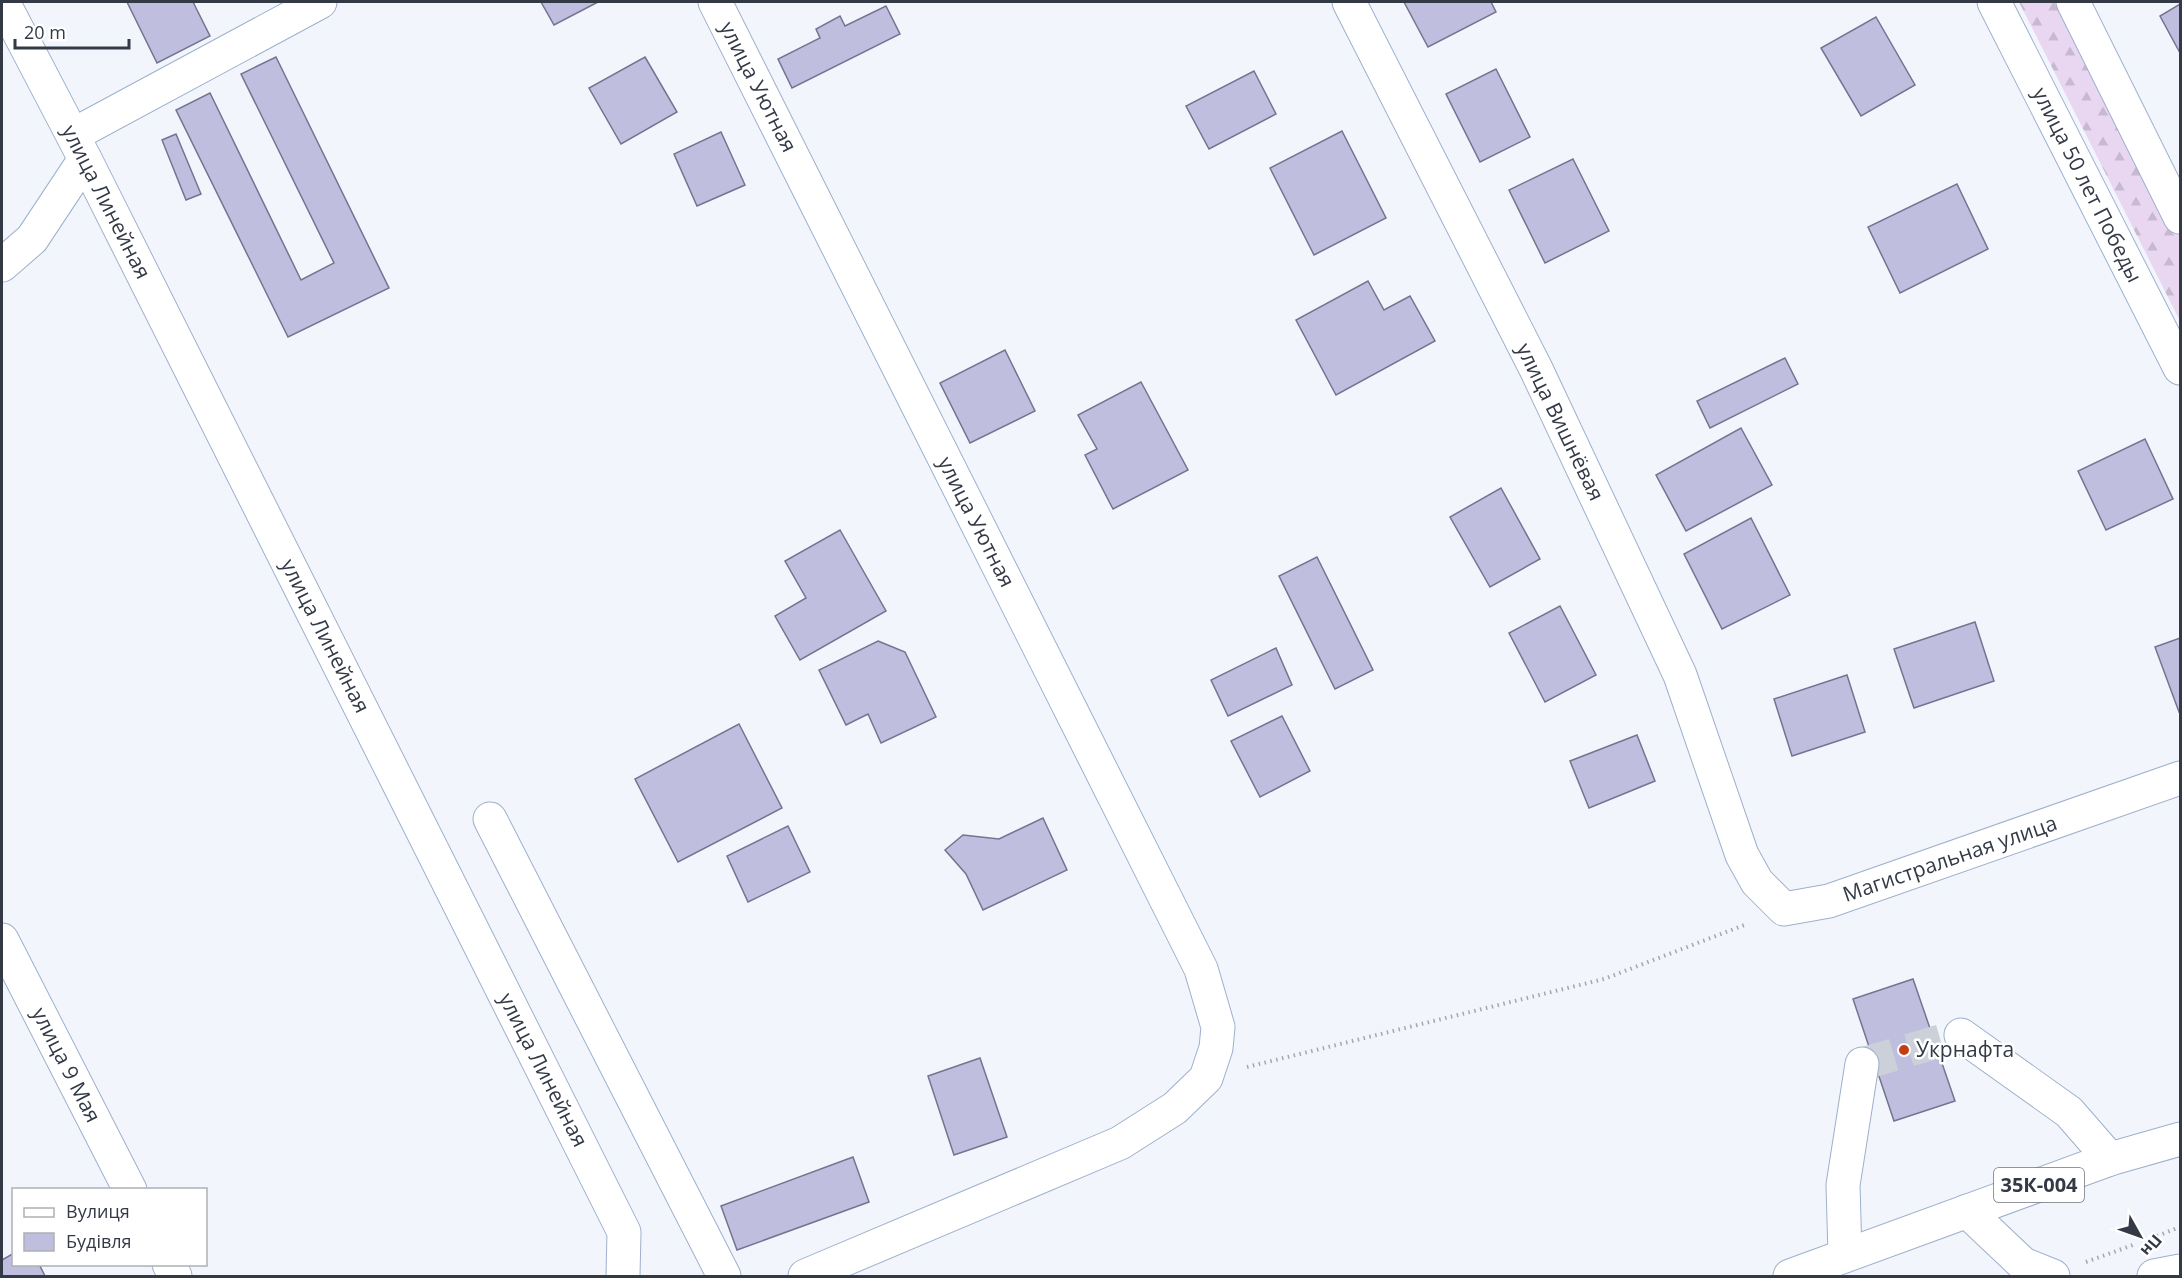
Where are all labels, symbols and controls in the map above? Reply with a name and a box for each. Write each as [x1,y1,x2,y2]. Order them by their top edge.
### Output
scale bar [15,12,129,50]
street label: улица Уютная [714,16,804,157]
text: 20 m [24,20,66,44]
street label: улица 50 лет Победы [2027,82,2149,287]
street label: улица Линейная [56,120,158,283]
street label: улица Вишнёвая [1511,338,1611,505]
street label: улица Уютная [932,451,1022,592]
street label: улица Линейная [275,554,377,717]
street label: Магистральная улица [1839,808,2060,908]
street label: улица Линейная [493,988,595,1151]
street label: улица 9 Мая [26,1002,108,1127]
place label: Укрнафта [1916,1035,2014,1063]
marker: Укрнафта [1897,1043,1911,1057]
road number: 35К-004 [1994,1168,2084,1202]
legend [12,1188,207,1266]
text: Вулиця [66,1199,130,1223]
north arrow [2110,1206,2170,1266]
text: Будівля [66,1229,132,1253]
text: Пн [2136,1230,2167,1261]

